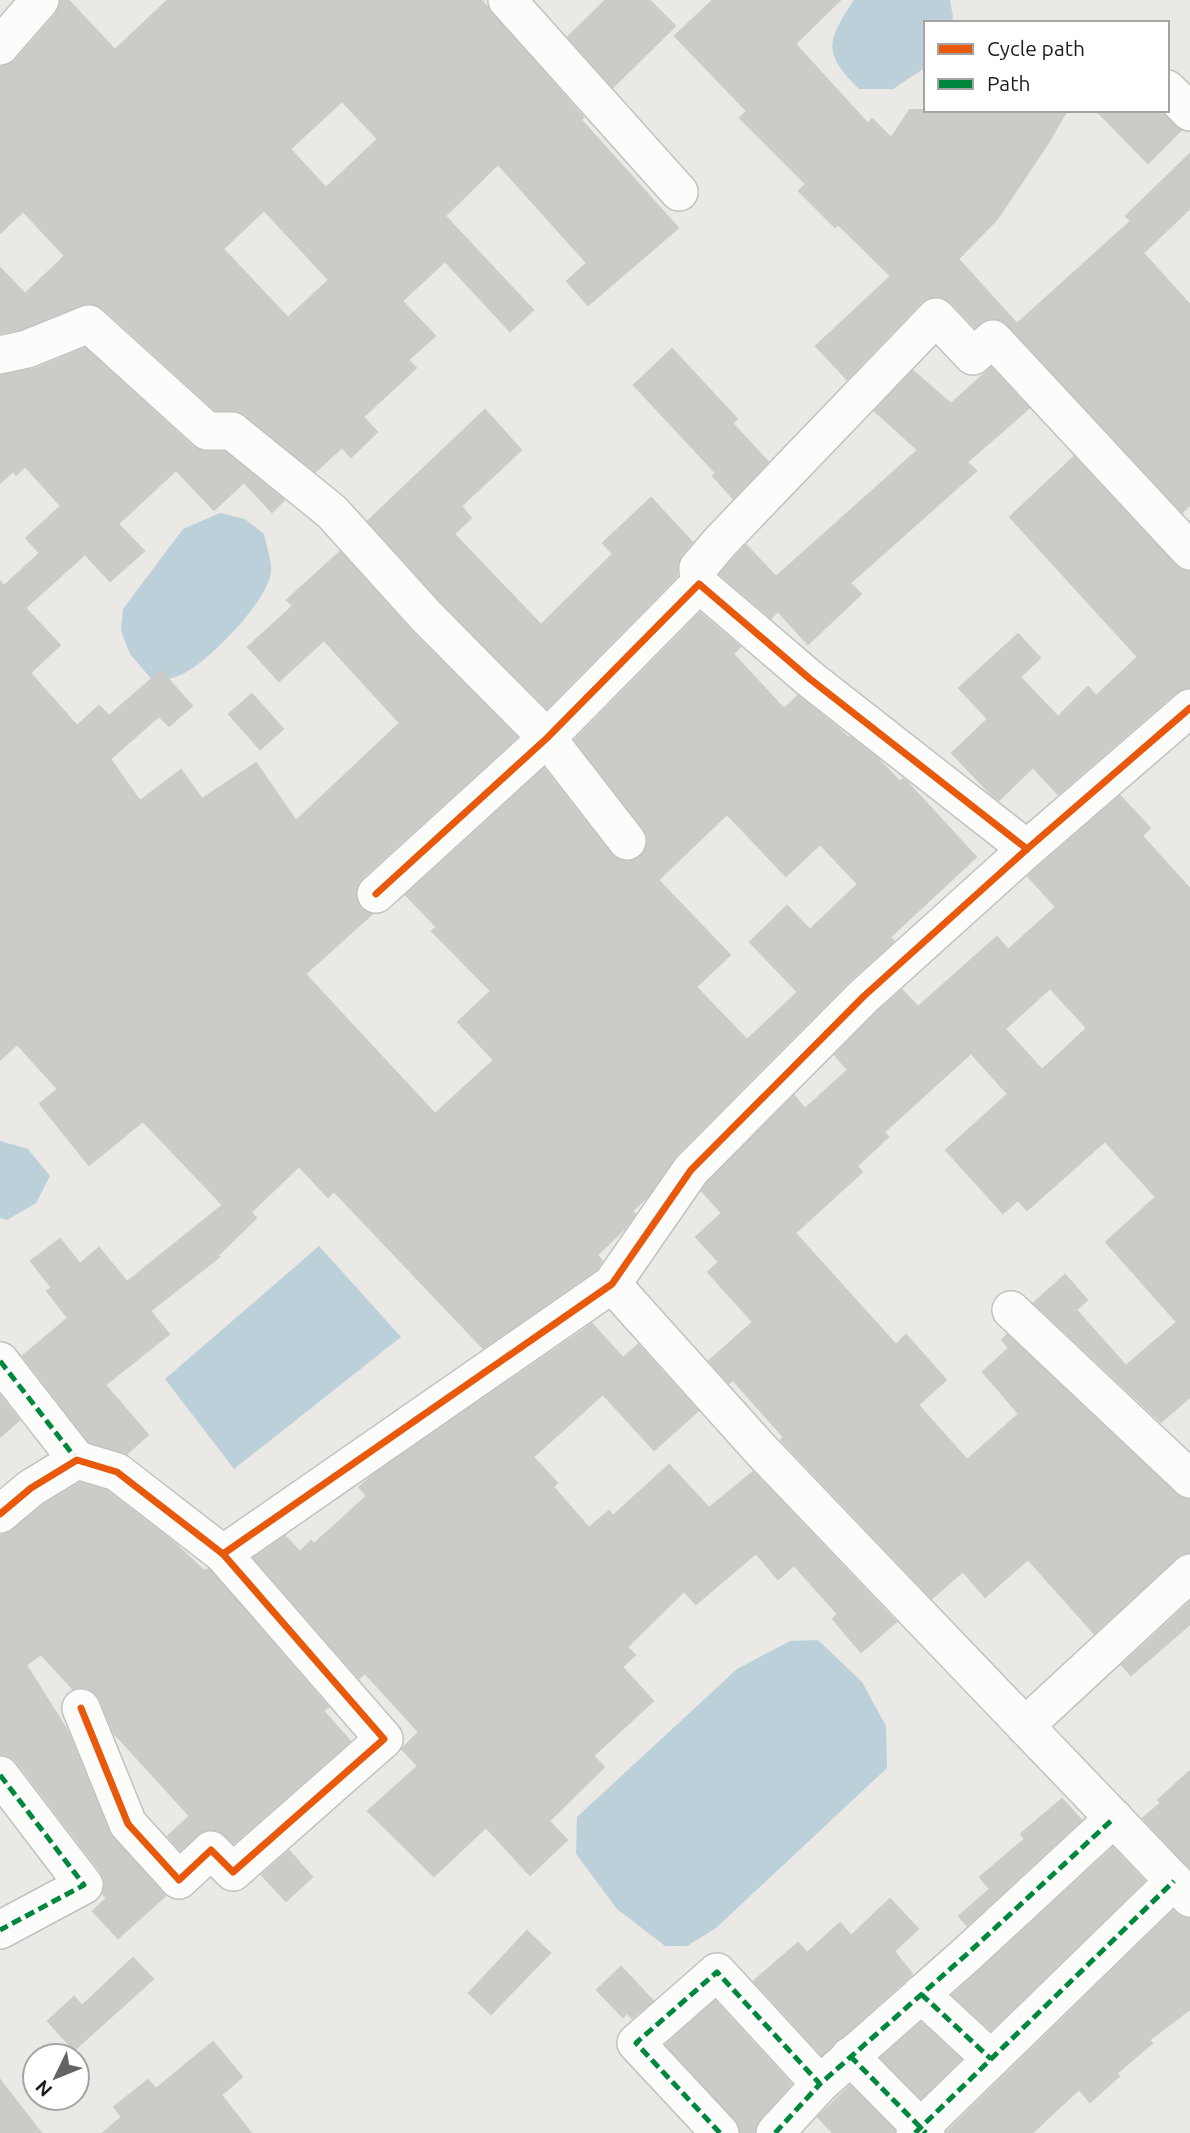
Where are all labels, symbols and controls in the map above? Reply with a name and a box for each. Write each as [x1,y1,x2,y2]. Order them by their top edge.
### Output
legend [924,21,1169,112]
text: Cycle path [987,36,1085,60]
text: Path [987,71,1030,95]
north arrow [21,2042,91,2112]
text: N [31,2076,56,2101]

